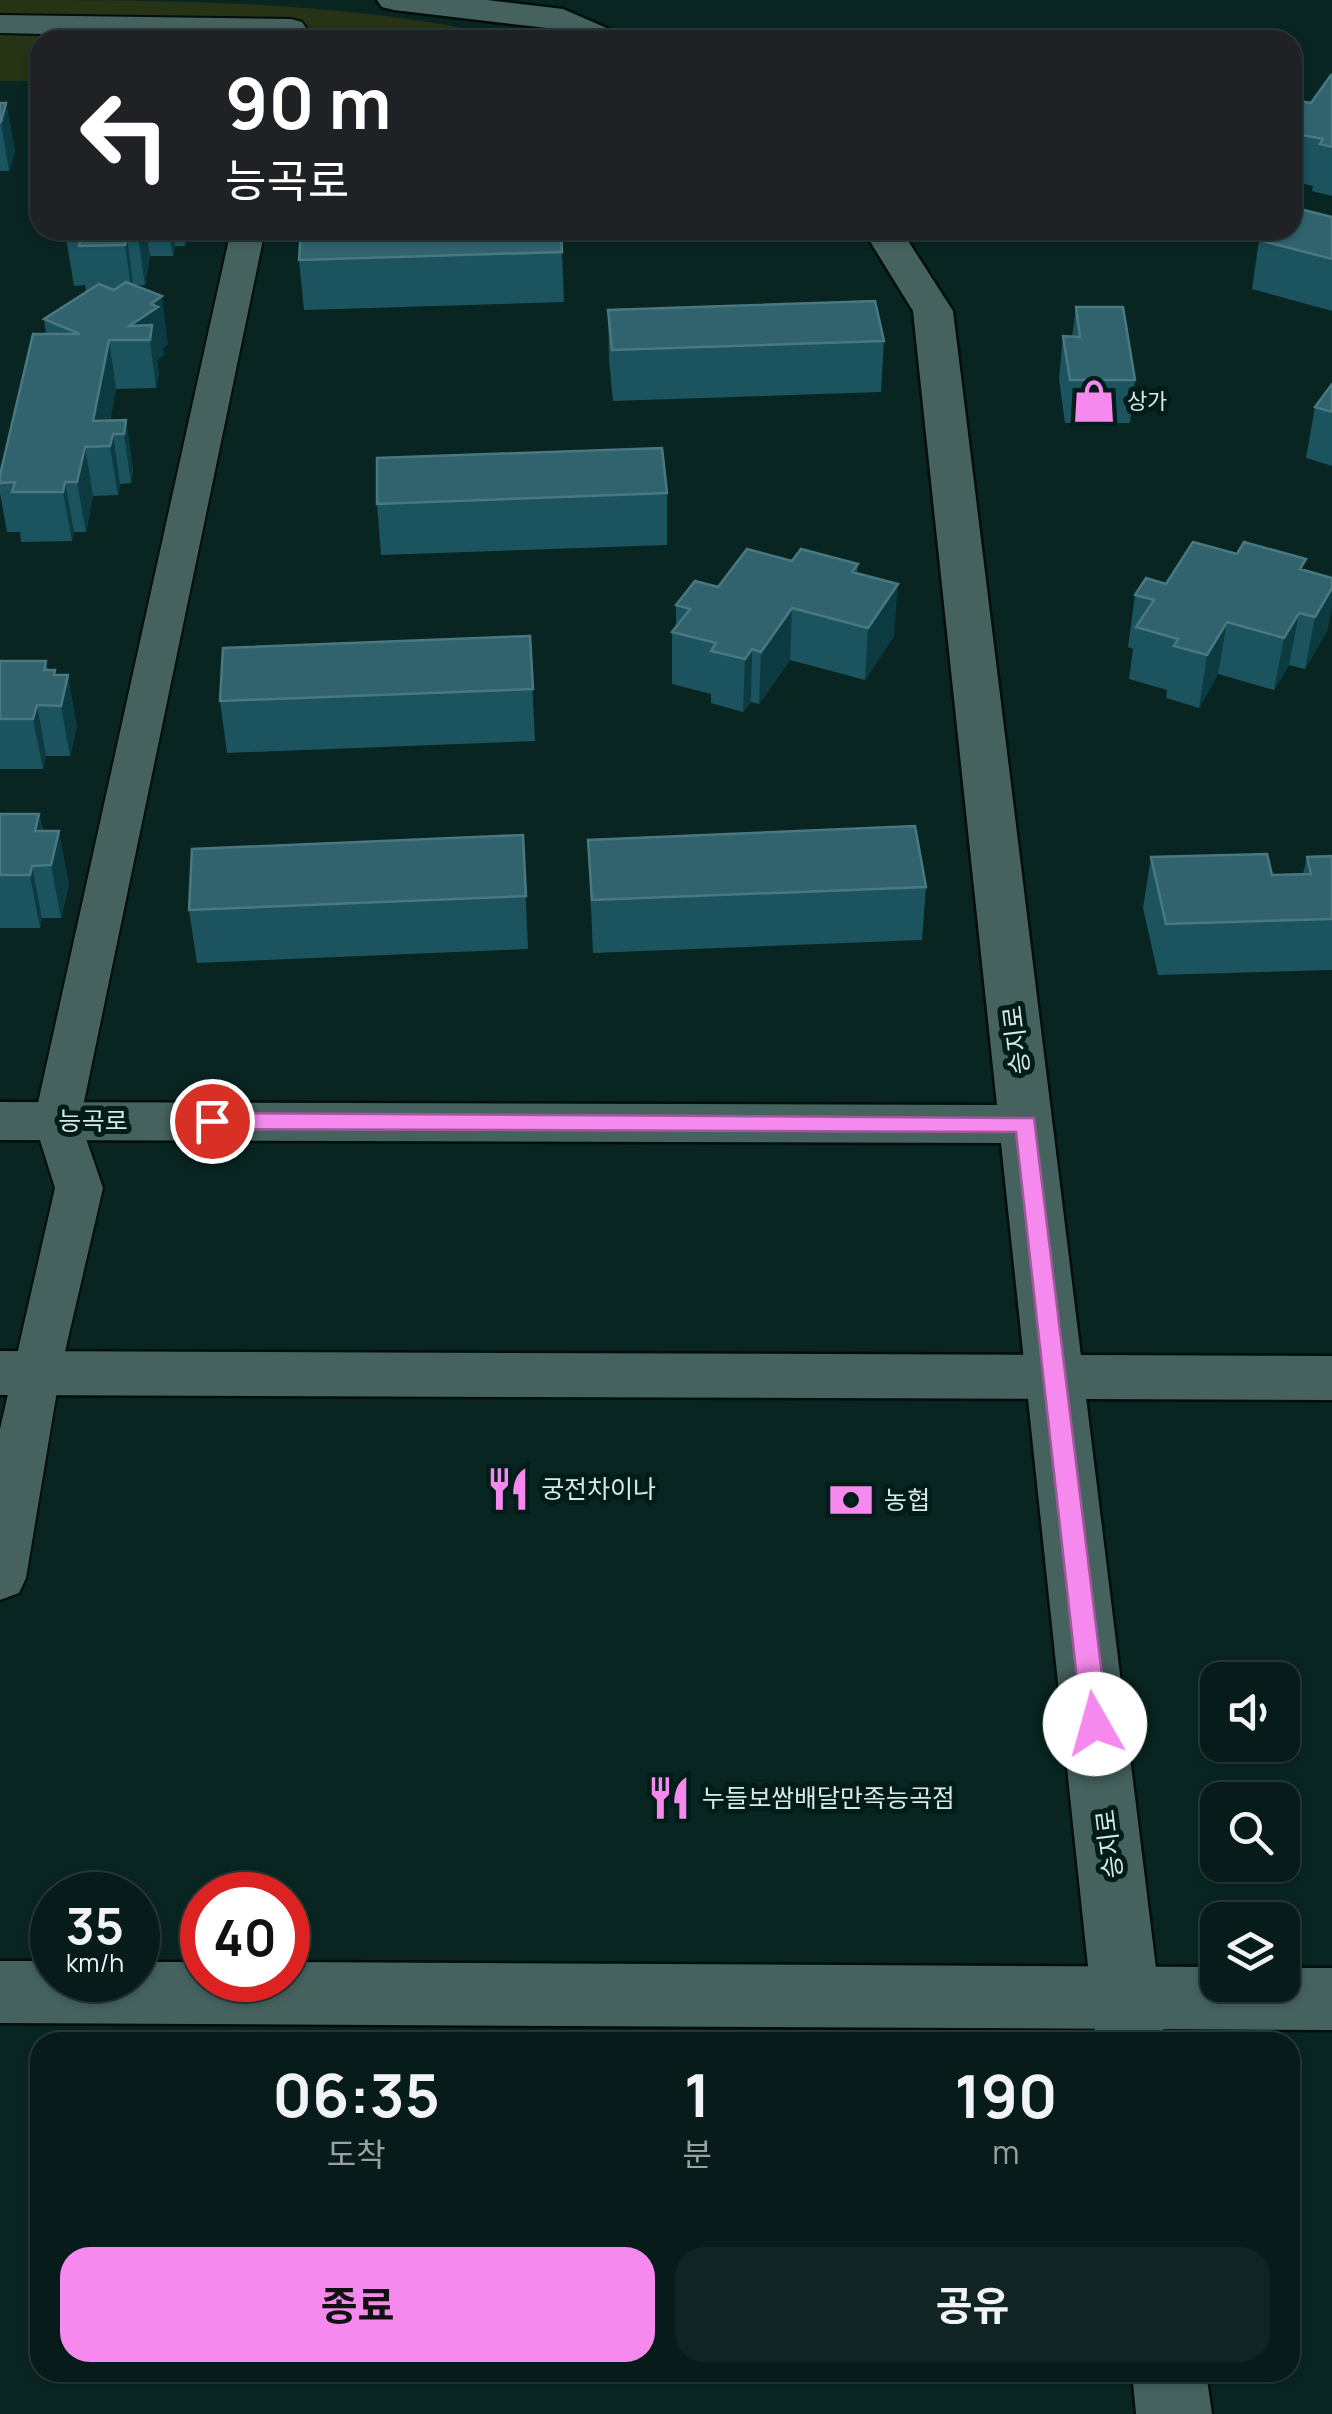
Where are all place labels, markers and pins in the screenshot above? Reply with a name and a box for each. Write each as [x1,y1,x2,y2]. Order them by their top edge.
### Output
shop icon: 상가 [1070,377,1118,425]
place label: 상가 [1127,386,1167,416]
pin [170,1079,255,1164]
restaurant icon: 궁전차이나 [484,1465,532,1513]
place label: 궁전차이나 [541,1471,656,1506]
bank icon: 농협 [827,1476,875,1524]
place label: 농협 [884,1482,930,1517]
restaurant icon: 누들보쌈배달만족능곡점 [645,1774,693,1822]
place label: 누들보쌈배달만족능곡점 [702,1780,955,1815]

